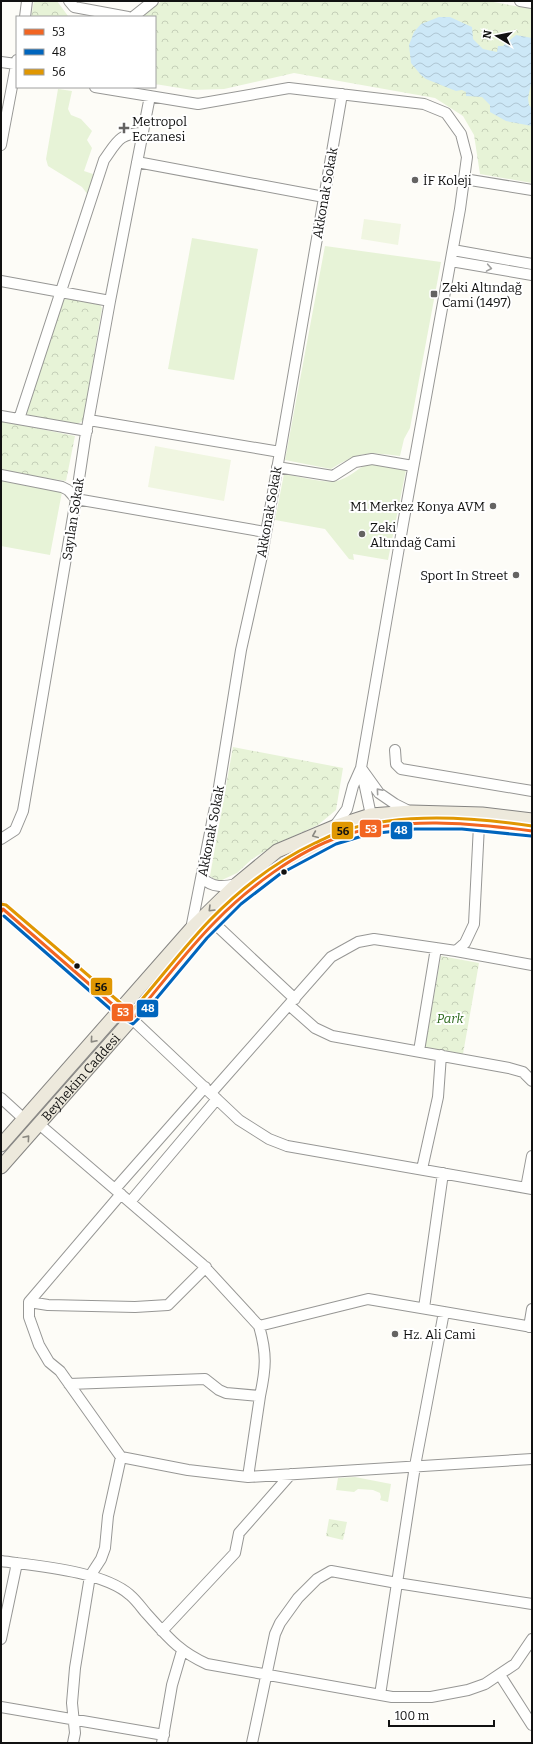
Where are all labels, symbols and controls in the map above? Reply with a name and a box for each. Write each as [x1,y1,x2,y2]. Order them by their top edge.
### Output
legend [16,16,156,88]
north arrow [477,16,517,56]
text: 53 [52,25,65,39]
text: N [481,29,495,40]
text: 48 [52,45,66,59]
text: 56 [52,65,65,79]
place label: Metropol Eczanesi [132,114,187,144]
marker: Metropol Eczanesi [119,123,129,133]
street label: Akkonak Sokak [310,146,341,240]
place label: İF Koleji [423,173,472,188]
marker: İF Koleji [410,175,420,185]
one-way arrow [486,263,492,272]
place label: Zeki Altındağ Cami (1497) [442,280,522,310]
marker: Zeki Altındağ Cami (1497) [429,289,439,299]
street label: Akkonak Sokak [254,465,285,559]
street label: Sayılan Sokak [59,476,87,561]
place label: M1 Merkez Konya AVM [350,499,485,514]
marker: M1 Merkez Konya AVM [488,501,498,511]
place label: Zeki Altındağ Cami [370,520,456,550]
marker: Zeki Altındağ Cami [357,529,367,539]
place label: Sport In Street [420,568,508,583]
marker: Sport In Street [511,570,521,580]
street label: Akkonak Sokak [195,784,227,878]
one-way arrow [376,788,383,795]
line badge: 53 [359,819,382,838]
line badge: 56 [331,821,354,840]
line badge: 48 [390,821,413,840]
text: 53 [365,823,377,836]
text: 48 [394,824,408,837]
text: 56 [337,825,350,838]
one-way arrow [312,830,320,838]
unlabelled marker [279,867,289,877]
one-way arrow [208,904,215,912]
unlabelled marker [72,961,82,971]
line badge: 56 [90,977,113,996]
text: 56 [95,981,108,994]
line badge: 48 [136,999,159,1018]
text: 48 [141,1002,155,1015]
line badge: 53 [111,1003,134,1022]
text: 53 [117,1006,129,1019]
park label: Park [436,1011,465,1026]
street label: Beyhekim Caddesi [38,1030,123,1124]
one-way arrow [91,1035,98,1042]
one-way arrow [22,1135,29,1143]
place label: Hz. Ali Cami [403,1327,476,1342]
marker: Hz. Ali Cami [390,1329,400,1339]
scale bar [389,1702,494,1728]
text: 100 m [395,1709,430,1723]

